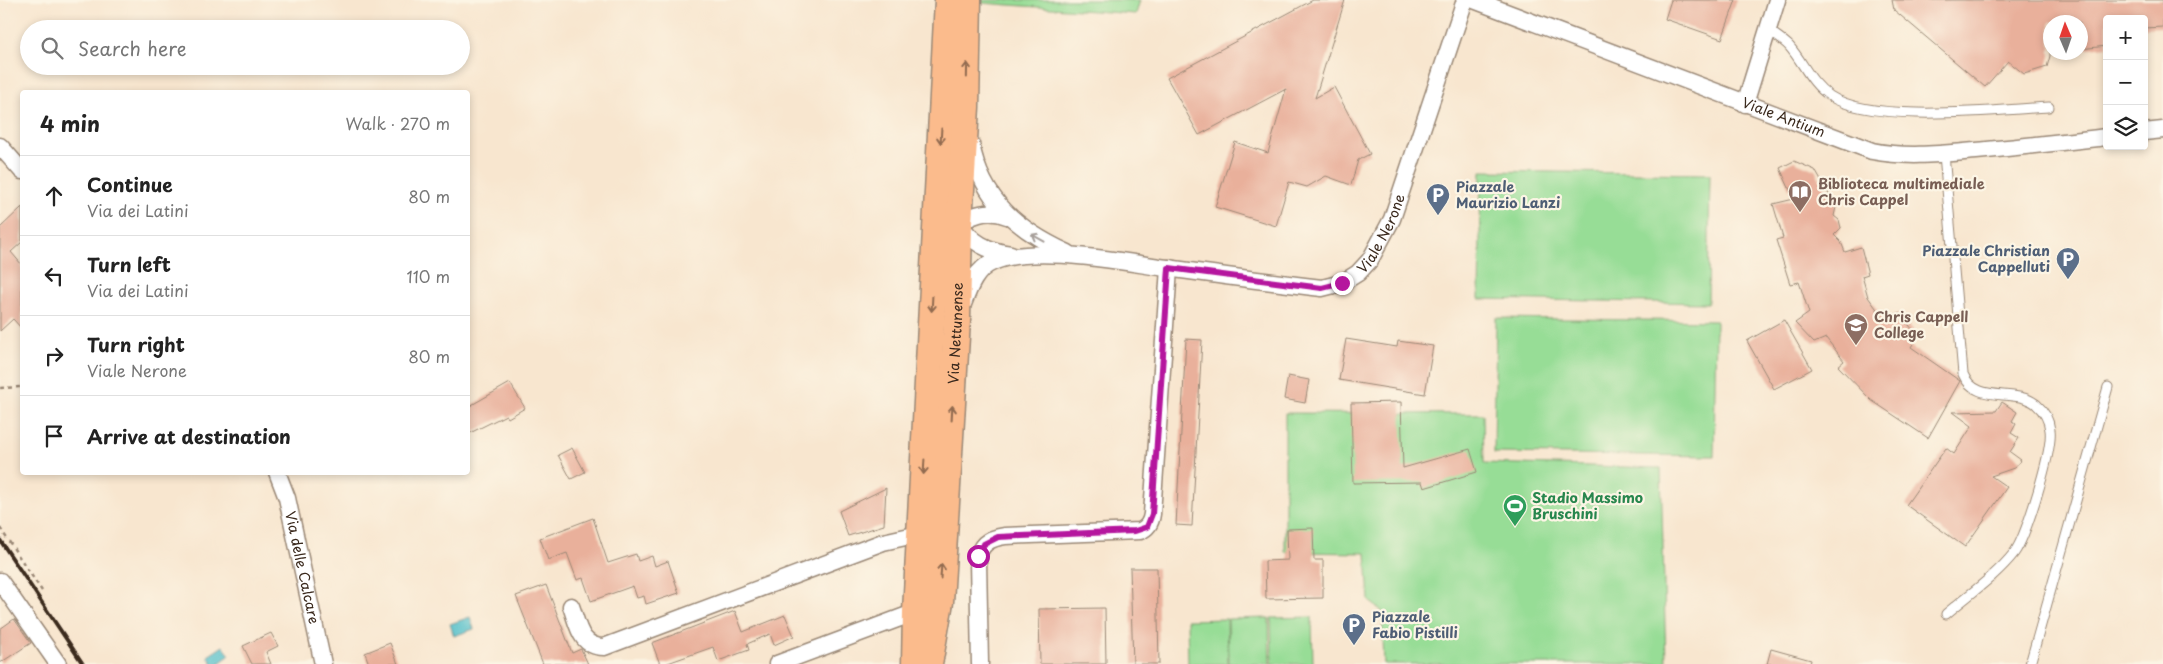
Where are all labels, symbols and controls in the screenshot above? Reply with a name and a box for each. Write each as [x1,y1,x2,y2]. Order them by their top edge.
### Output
north arrow [2043,15,2088,60]
map controls [2103,15,2148,150]
button: + [2103,15,2148,60]
search box [20,20,470,75]
icon: search [38,34,66,62]
text: Search here [78,34,187,62]
button: − [2103,60,2148,105]
one-way arrow [962,62,972,78]
street label: Viale Antium [1739,92,1828,142]
button: layers [2103,105,2148,150]
text: 4 min [40,107,100,139]
text: Walk · 270 m [346,111,450,135]
one-way arrow [937,128,946,144]
text: Continue [87,170,173,198]
place label: Biblioteca multimediale Chris Cappel [1818,173,1985,210]
place label: Piazzale Maurizio Lanzi [1456,176,1560,213]
library icon: Biblioteca multimediale Chris Cappel [1787,179,1813,213]
icon: ahead [40,182,68,210]
parking icon: Piazzale Maurizio Lanzi [1425,182,1451,216]
text: 80 m [408,184,450,208]
street label: Viale Nerone [1352,191,1410,278]
text: Via dei Latini [87,198,189,222]
one-way arrow [1031,233,1046,242]
place label: Piazzale Christian Cappelluti [1922,240,2050,277]
parking icon: Piazzale Christian Cappelluti [2055,246,2081,280]
text: Turn left [87,250,171,278]
icon: left [40,262,68,290]
text: 110 m [407,264,450,288]
route end [1331,272,1354,295]
text: Via dei Latini [87,278,189,302]
street label: Via Nettunense [942,282,968,385]
one-way arrow [928,296,937,312]
place label: Chris Cappell College [1874,306,1968,343]
school or university icon: Chris Cappell College [1843,312,1869,346]
text: Turn right [87,330,185,358]
icon: right [40,342,68,370]
text: 80 m [408,344,450,368]
text: Viale Nerone [87,358,187,382]
one-way arrow [947,405,956,421]
icon: arrive [40,422,68,450]
text: Arrive at destination [87,422,291,450]
one-way arrow [919,458,928,474]
place label: Stadio Massimo Bruschini [1532,487,1643,524]
sports icon: Stadio Massimo Bruschini [1502,493,1528,527]
street label: Via delle Calcare [280,509,325,626]
route start [967,545,990,568]
one-way arrow [937,564,946,580]
place label: Piazzale Fabio Pistilli [1372,606,1458,643]
parking icon: Piazzale Fabio Pistilli [1341,612,1367,646]

